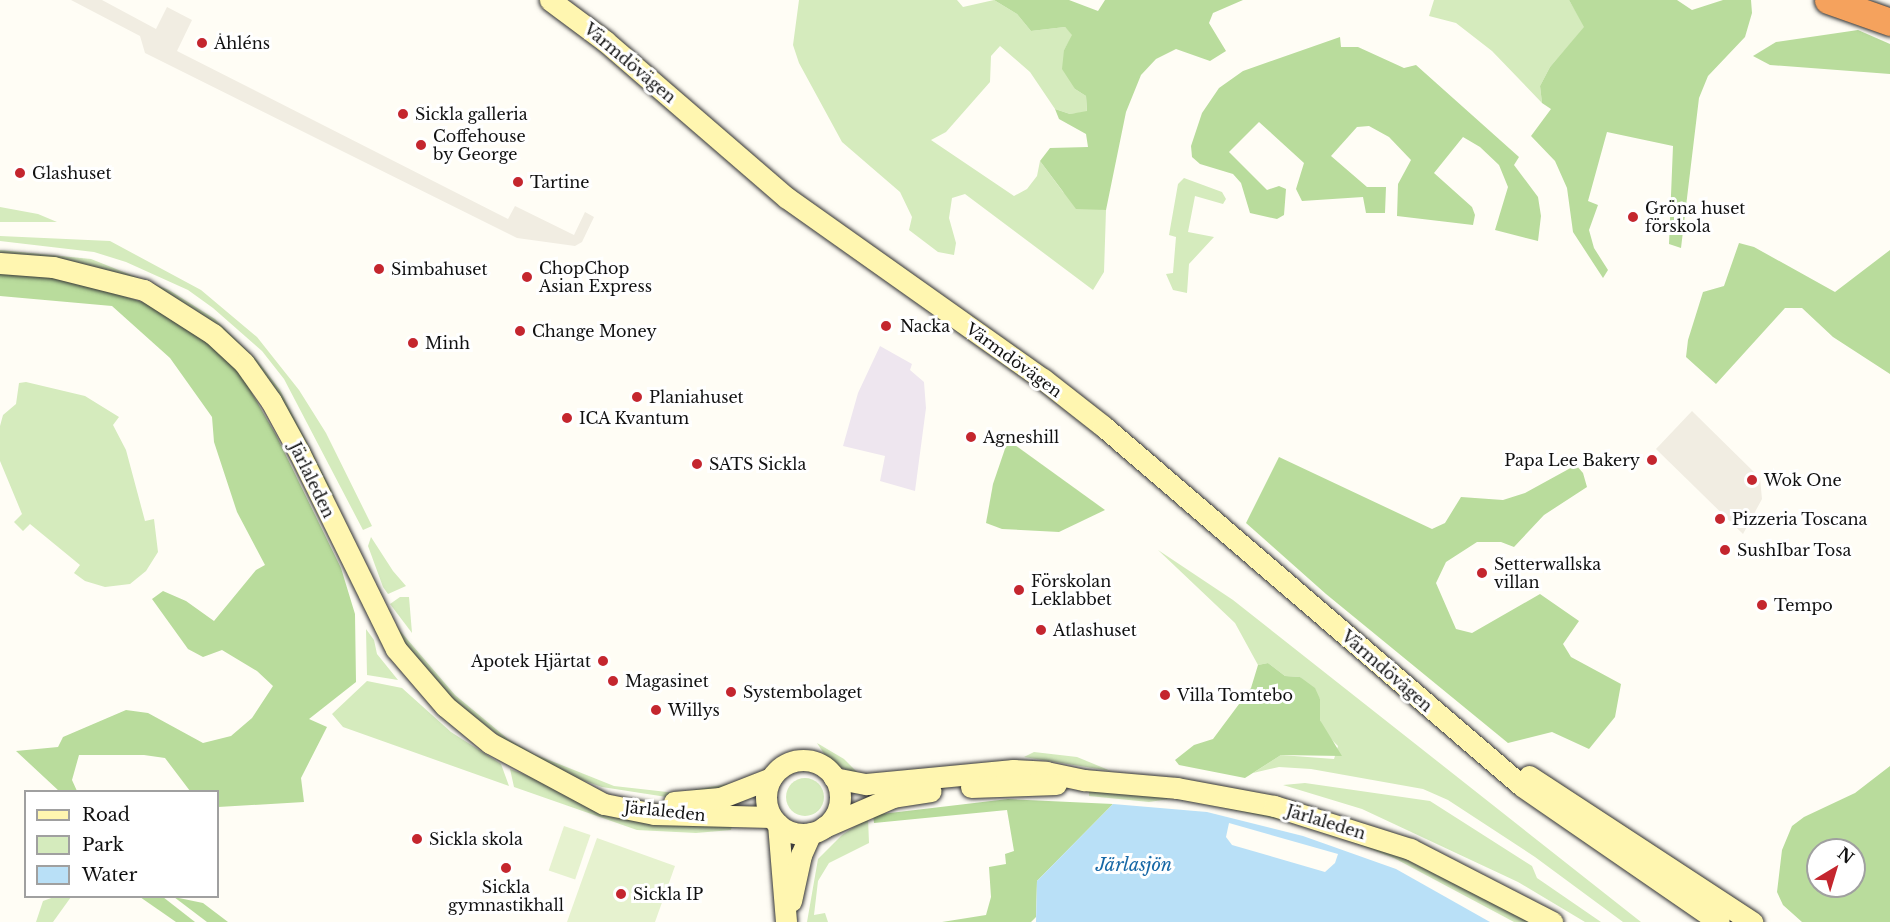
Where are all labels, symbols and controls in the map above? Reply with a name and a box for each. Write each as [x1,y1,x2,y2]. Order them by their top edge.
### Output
street label: Värmdövägen [580,19,680,107]
place label: Åhléns [214,33,270,53]
marker: Åhléns [195,36,209,50]
place label: Sickla galleria [415,104,528,124]
marker: Sickla galleria [396,107,410,121]
place label: Coffehouse by George [433,126,526,164]
marker: Coffehouse by George [414,138,428,152]
place label: Glashuset [32,163,111,183]
marker: Glashuset [13,166,27,180]
place label: Tartine [530,172,589,192]
marker: Tartine [511,175,525,189]
place label: Gröna huset förskola [1645,198,1746,236]
marker: Gröna huset förskola [1626,210,1640,224]
place label: ChopChop Asian Express [539,258,652,296]
place label: Simbahuset [391,259,487,279]
marker: Simbahuset [372,262,386,276]
marker: ChopChop Asian Express [520,270,534,284]
place label: Nacka [900,316,950,336]
marker: Nacka [877,317,895,335]
street label: Värmdövägen [962,319,1066,401]
place label: Change Money [532,321,657,341]
marker: Change Money [513,324,527,338]
place label: Minh [425,333,470,353]
marker: Minh [406,336,420,350]
place label: Planiahuset [649,387,744,407]
marker: Planiahuset [630,390,644,404]
place label: ICA Kvantum [579,408,690,428]
marker: ICA Kvantum [560,411,574,425]
place label: Agneshill [983,427,1059,447]
marker: Agneshill [964,430,978,444]
street label: Järlaleden [285,439,339,521]
place label: Papa Lee Bakery [1504,450,1640,470]
marker: Papa Lee Bakery [1645,453,1659,467]
place label: SATS Sickla [709,454,806,474]
marker: SATS Sickla [690,457,704,471]
place label: Wok One [1764,470,1842,490]
marker: Wok One [1745,473,1759,487]
place label: Pizzeria Toscana [1732,509,1868,529]
marker: Pizzeria Toscana [1713,512,1727,526]
place label: SushIbar Tosa [1737,540,1852,560]
marker: SushIbar Tosa [1718,543,1732,557]
place label: Setterwallska villan [1494,554,1601,592]
marker: Setterwallska villan [1475,566,1489,580]
place label: Förskolan Leklabbet [1031,571,1112,609]
marker: Förskolan Leklabbet [1012,583,1026,597]
place label: Tempo [1774,595,1833,615]
marker: Tempo [1755,598,1769,612]
place label: Atlashuset [1053,620,1137,640]
marker: Atlashuset [1034,623,1048,637]
street label: Värmdövägen [1338,626,1436,716]
place label: Apotek Hjärtat [471,651,591,671]
marker: Apotek Hjärtat [596,654,610,668]
place label: Magasinet [625,671,709,691]
marker: Magasinet [606,674,620,688]
place label: Systembolaget [743,682,862,702]
marker: Systembolaget [724,685,738,699]
place label: Villa Tomtebo [1177,685,1294,705]
marker: Villa Tomtebo [1158,688,1172,702]
place label: Willys [668,700,720,720]
marker: Willys [649,703,663,717]
legend [24,790,219,898]
street label: Järlaleden [623,797,707,825]
street label: Järlaleden [1284,801,1368,843]
text: Road [82,804,130,826]
place label: Sickla skola [429,829,523,849]
marker: Sickla skola [410,832,424,846]
text: Park [82,834,124,856]
north arrow [1806,838,1866,898]
text: N [1834,843,1858,868]
water label: Järlasjön [1096,854,1172,876]
marker: Sickla gymnastikhall [499,861,513,875]
text: Water [82,864,137,886]
place label: Sickla gymnastikhall [448,877,564,915]
place label: Sickla IP [633,884,703,904]
marker: Sickla IP [614,887,628,901]

